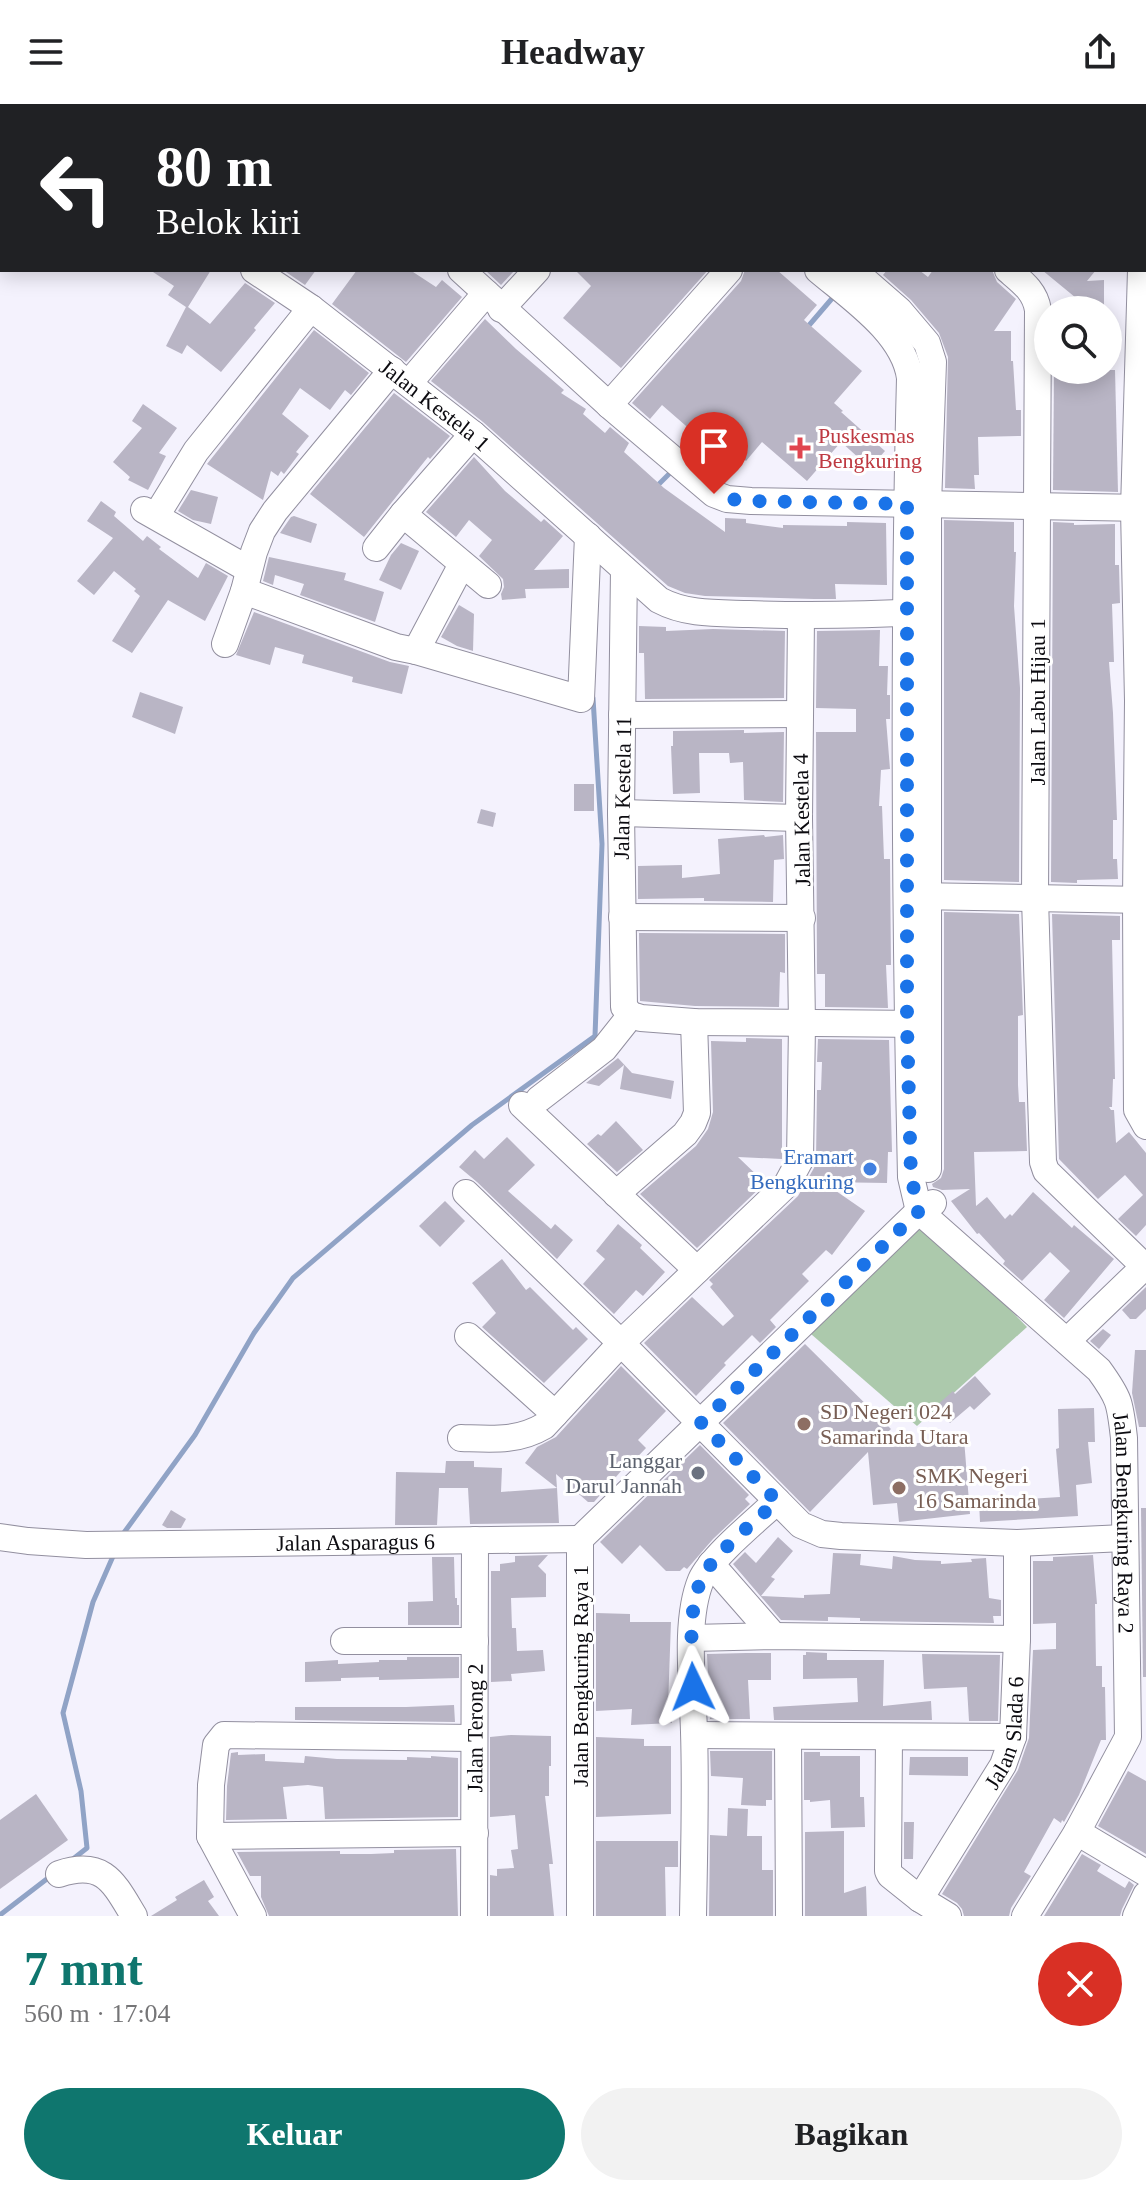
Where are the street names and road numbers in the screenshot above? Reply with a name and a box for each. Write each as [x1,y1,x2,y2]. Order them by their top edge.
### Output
street label: Jalan Kestela 1 [375,354,495,456]
street label: Jalan Labu Hijau 1 [1025,619,1050,785]
street label: Jalan Kestela 11 [609,716,636,860]
street label: Jalan Kestela 4 [788,753,815,887]
street label: Jalan Bengkuring Raya 2 [1108,1410,1139,1634]
street label: Jalan Asparagus 6 [276,1529,435,1556]
street label: Jalan Bengkuring Raya 1 [568,1565,593,1787]
street label: Jalan Terong 2 [462,1664,488,1792]
street label: Jalan Slada 6 [979,1676,1028,1794]

